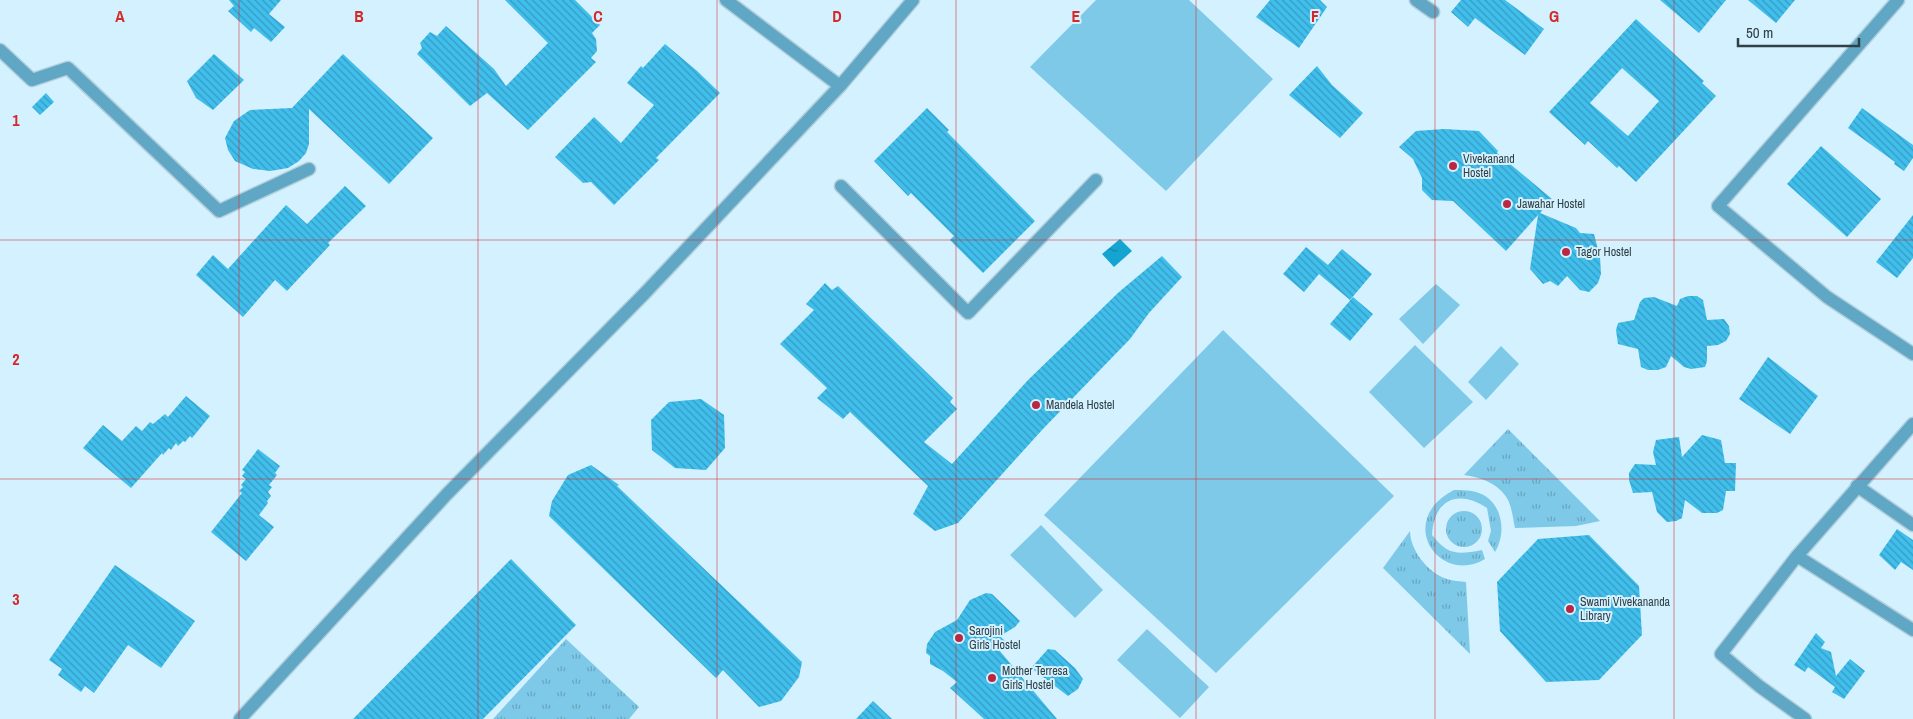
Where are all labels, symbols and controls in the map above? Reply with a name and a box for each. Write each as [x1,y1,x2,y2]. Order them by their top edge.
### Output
text: A [115,5,125,27]
text: B [354,5,364,27]
text: C [593,5,603,27]
text: D [832,5,842,27]
text: E [1072,5,1081,27]
text: F [1311,5,1319,27]
text: G [1549,5,1559,27]
scale bar [1738,15,1859,47]
text: 50 m [1746,22,1773,43]
text: 1 [12,109,20,131]
place label: Vivekanand Hostel [1463,151,1515,181]
marker: Vivekanand Hostel [1447,160,1459,172]
place label: Jawahar Hostel [1517,196,1585,212]
marker: Jawahar Hostel [1501,198,1513,210]
place label: Tagor Hostel [1576,244,1631,260]
marker: Tagor Hostel [1560,246,1572,258]
text: 2 [12,348,20,370]
place label: Mandela Hostel [1046,397,1114,413]
marker: Mandela Hostel [1030,399,1042,411]
text: 3 [12,588,20,610]
place label: Swami Vivekananda Library [1580,594,1671,624]
marker: Swami Vivekananda Library [1564,603,1576,615]
place label: Sarojini Girls Hostel [969,623,1020,653]
marker: Sarojini Girls Hostel [953,632,965,644]
place label: Mother Terresa Girls Hostel [1002,663,1069,693]
marker: Mother Terresa Girls Hostel [986,672,998,684]

